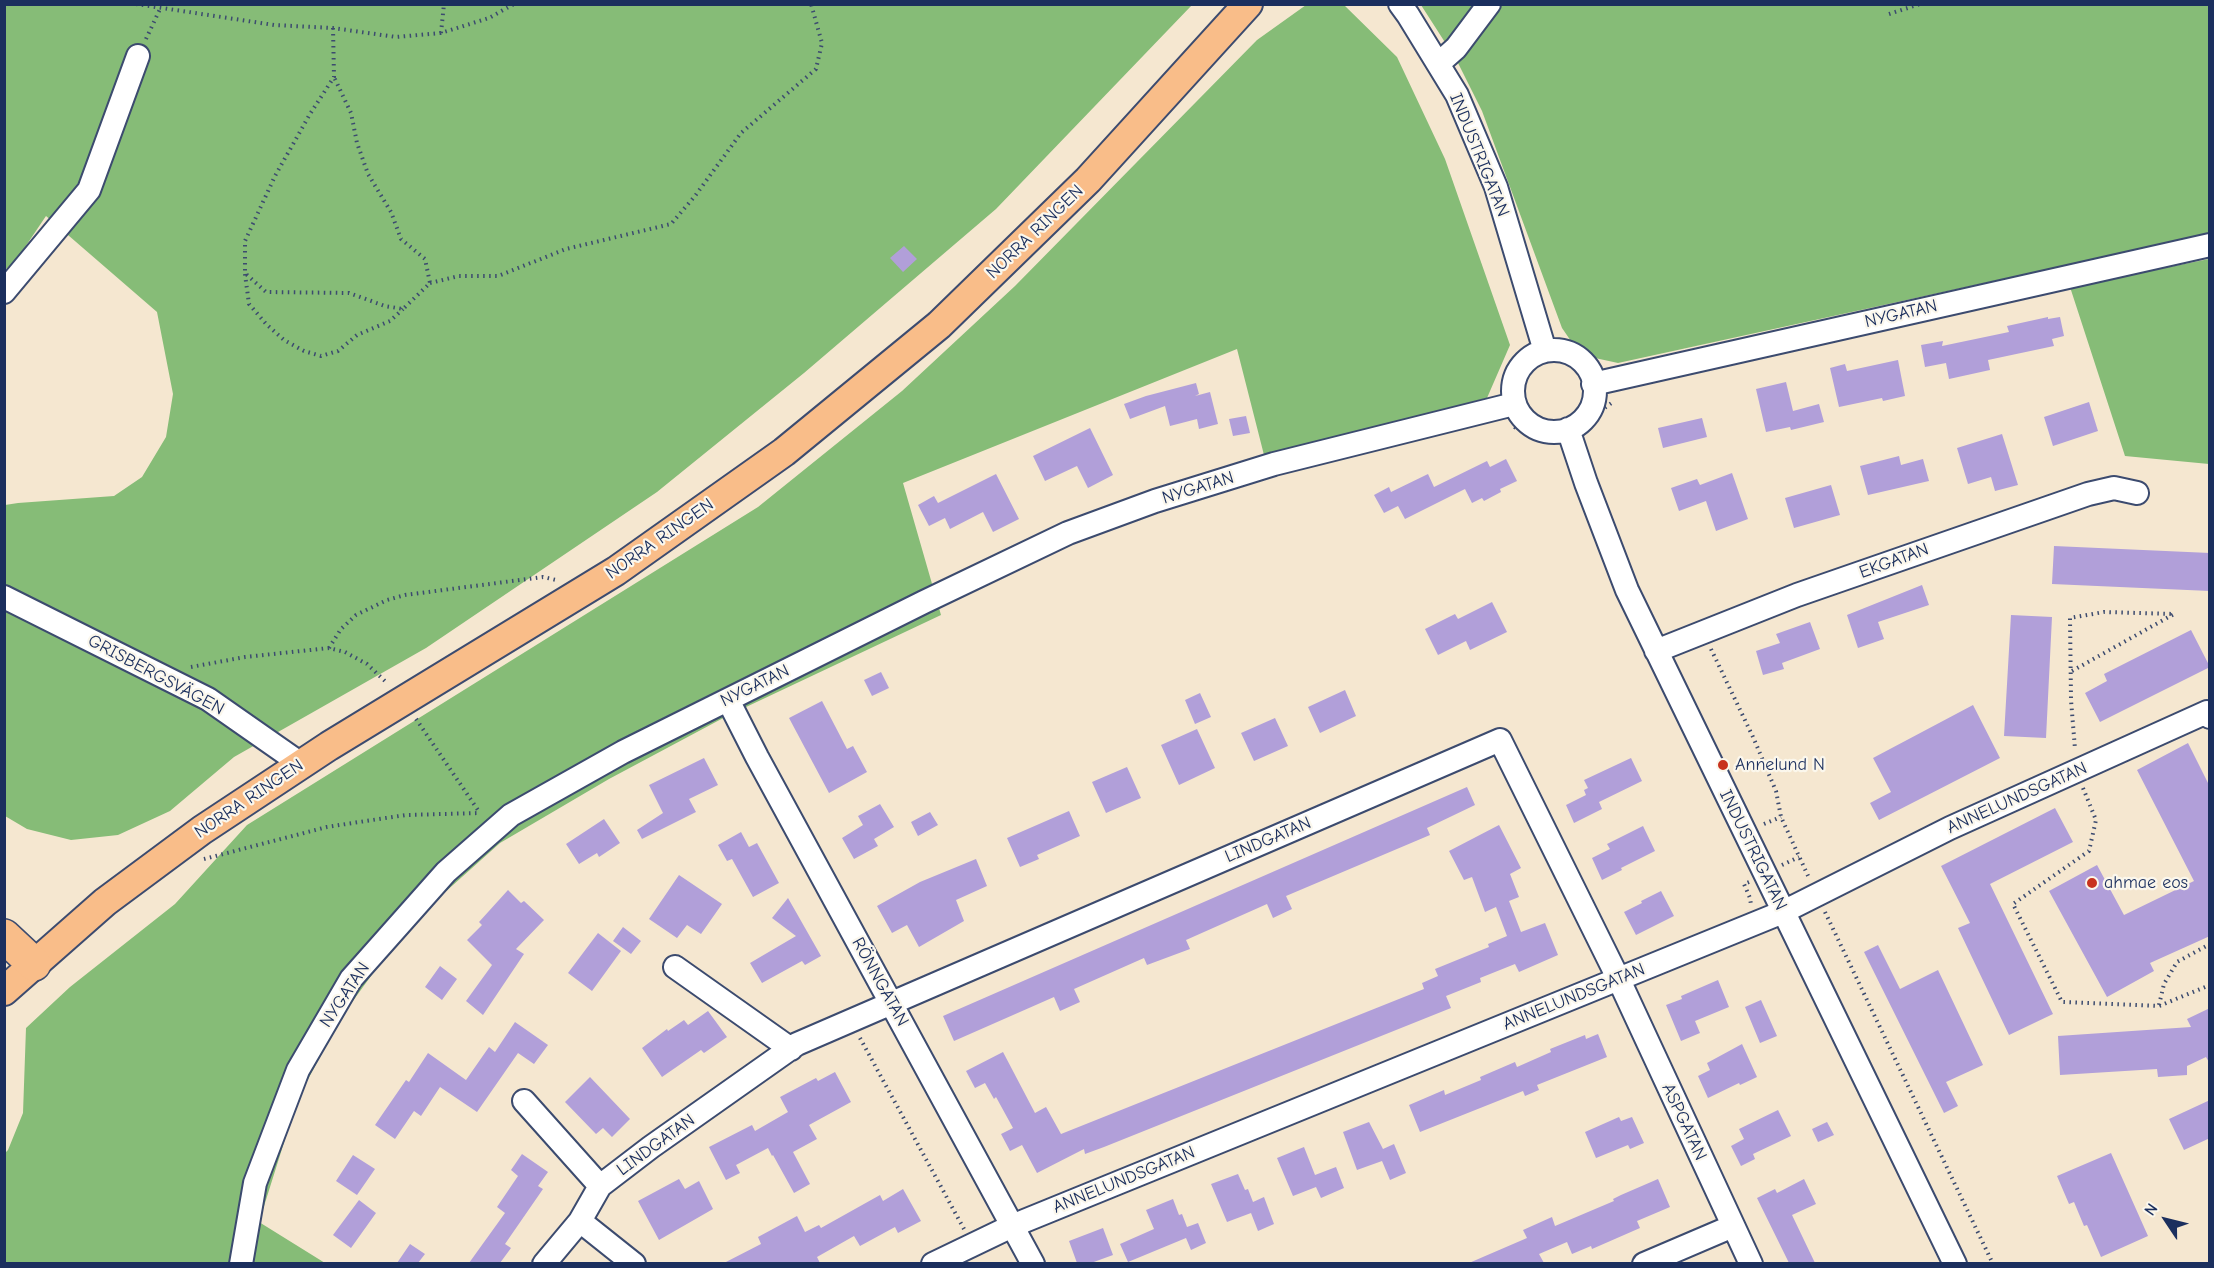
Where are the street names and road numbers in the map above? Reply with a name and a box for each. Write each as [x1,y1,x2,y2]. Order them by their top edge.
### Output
street label: INDUSTRIGATAN [1444,90,1514,220]
street label: NORRA RINGEN [982,180,1088,284]
street label: NYGATAN [1863,295,1939,333]
street label: NYGATAN [1160,467,1236,509]
street label: NORRA RINGEN [602,494,718,584]
street label: EKGATAN [1856,538,1932,584]
street label: GRISBERGSVÄGEN [84,630,228,720]
street label: NYGATAN [717,660,793,712]
street label: NORRA RINGEN [191,755,307,843]
street label: ANNELUNDSGATAN [1944,757,2090,839]
street label: INDUSTRIGATAN [1714,786,1792,914]
street label: LINDGATAN [1222,812,1314,868]
street label: RÖNNGATAN [847,934,913,1030]
street label: NYGATAN [315,958,375,1032]
street label: ANNELUNDSGATAN [1500,959,1648,1035]
street label: ASPGATAN [1657,1080,1711,1164]
street label: LINDGATAN [613,1109,699,1181]
street label: ANNELUNDSGATAN [1050,1142,1198,1218]

